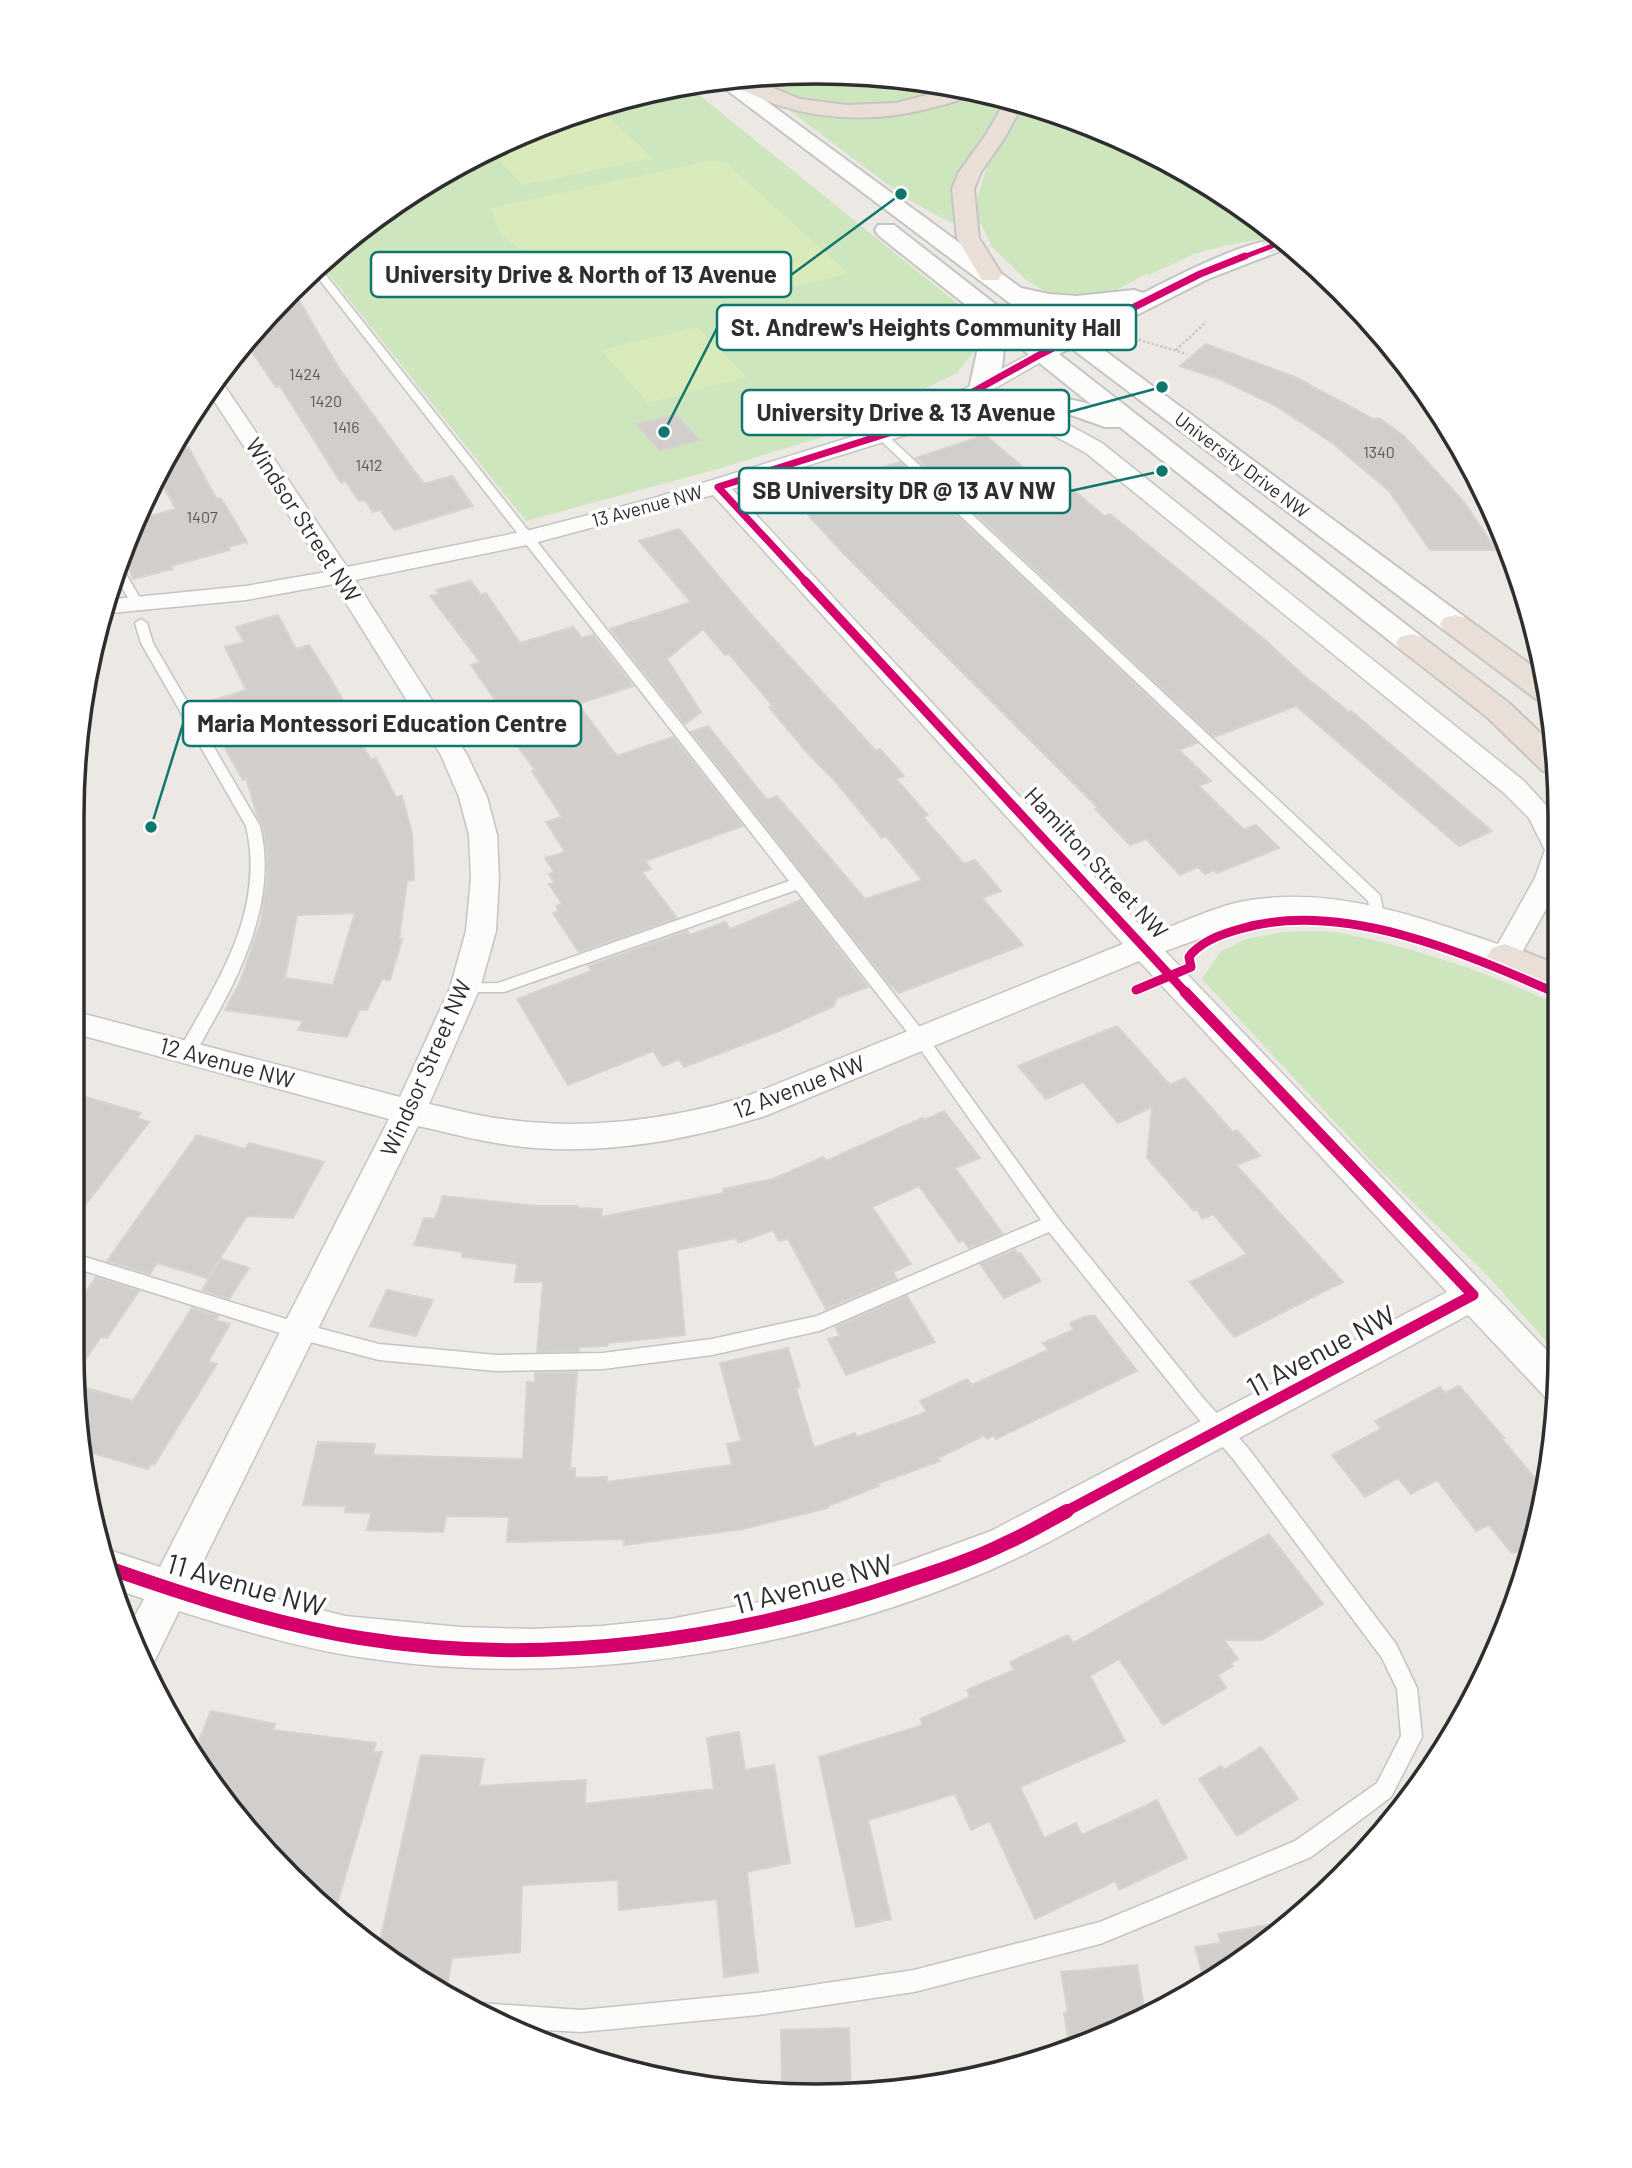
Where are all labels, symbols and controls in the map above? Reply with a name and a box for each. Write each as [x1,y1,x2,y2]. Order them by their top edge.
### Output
callout: University Drive & North of 13 Avenue [371,252,791,297]
text: University Drive & North of 13 Avenue [385,259,777,288]
callout: St. Andrew's Heights Community Hall [717,305,1136,350]
text: St. Andrew's Heights Community Hall [731,312,1121,341]
house number: 1424 [289,364,321,383]
callout: University Drive & 13 Avenue [742,390,1069,435]
house number: 1420 [310,391,342,410]
text: University Drive & 13 Avenue [757,397,1055,426]
street label: University Drive NW [1171,407,1314,523]
house number: 1416 [333,417,359,436]
street label: Windsor Street NW [240,432,367,607]
house number: 1340 [1363,442,1395,461]
house number: 1412 [355,455,383,474]
callout: SB University DR @ 13 AV NW [739,468,1070,513]
text: SB University DR @ 13 AV NW [752,475,1056,504]
street label: 13 Avenue NW [589,480,705,531]
house number: 1407 [186,507,218,526]
callout: Maria Montessori Education Centre [183,701,581,746]
text: Maria Montessori Education Centre [197,708,567,737]
street label: Hamilton Street NW [1019,780,1174,944]
street label: Windsor Street NW [374,975,477,1160]
street label: 12 Avenue NW [157,1031,298,1093]
street label: 12 Avenue NW [729,1048,868,1124]
street label: 11 Avenue NW [1240,1297,1401,1403]
street label: 11 Avenue NW [163,1545,329,1623]
street label: 11 Avenue NW [729,1545,896,1621]

